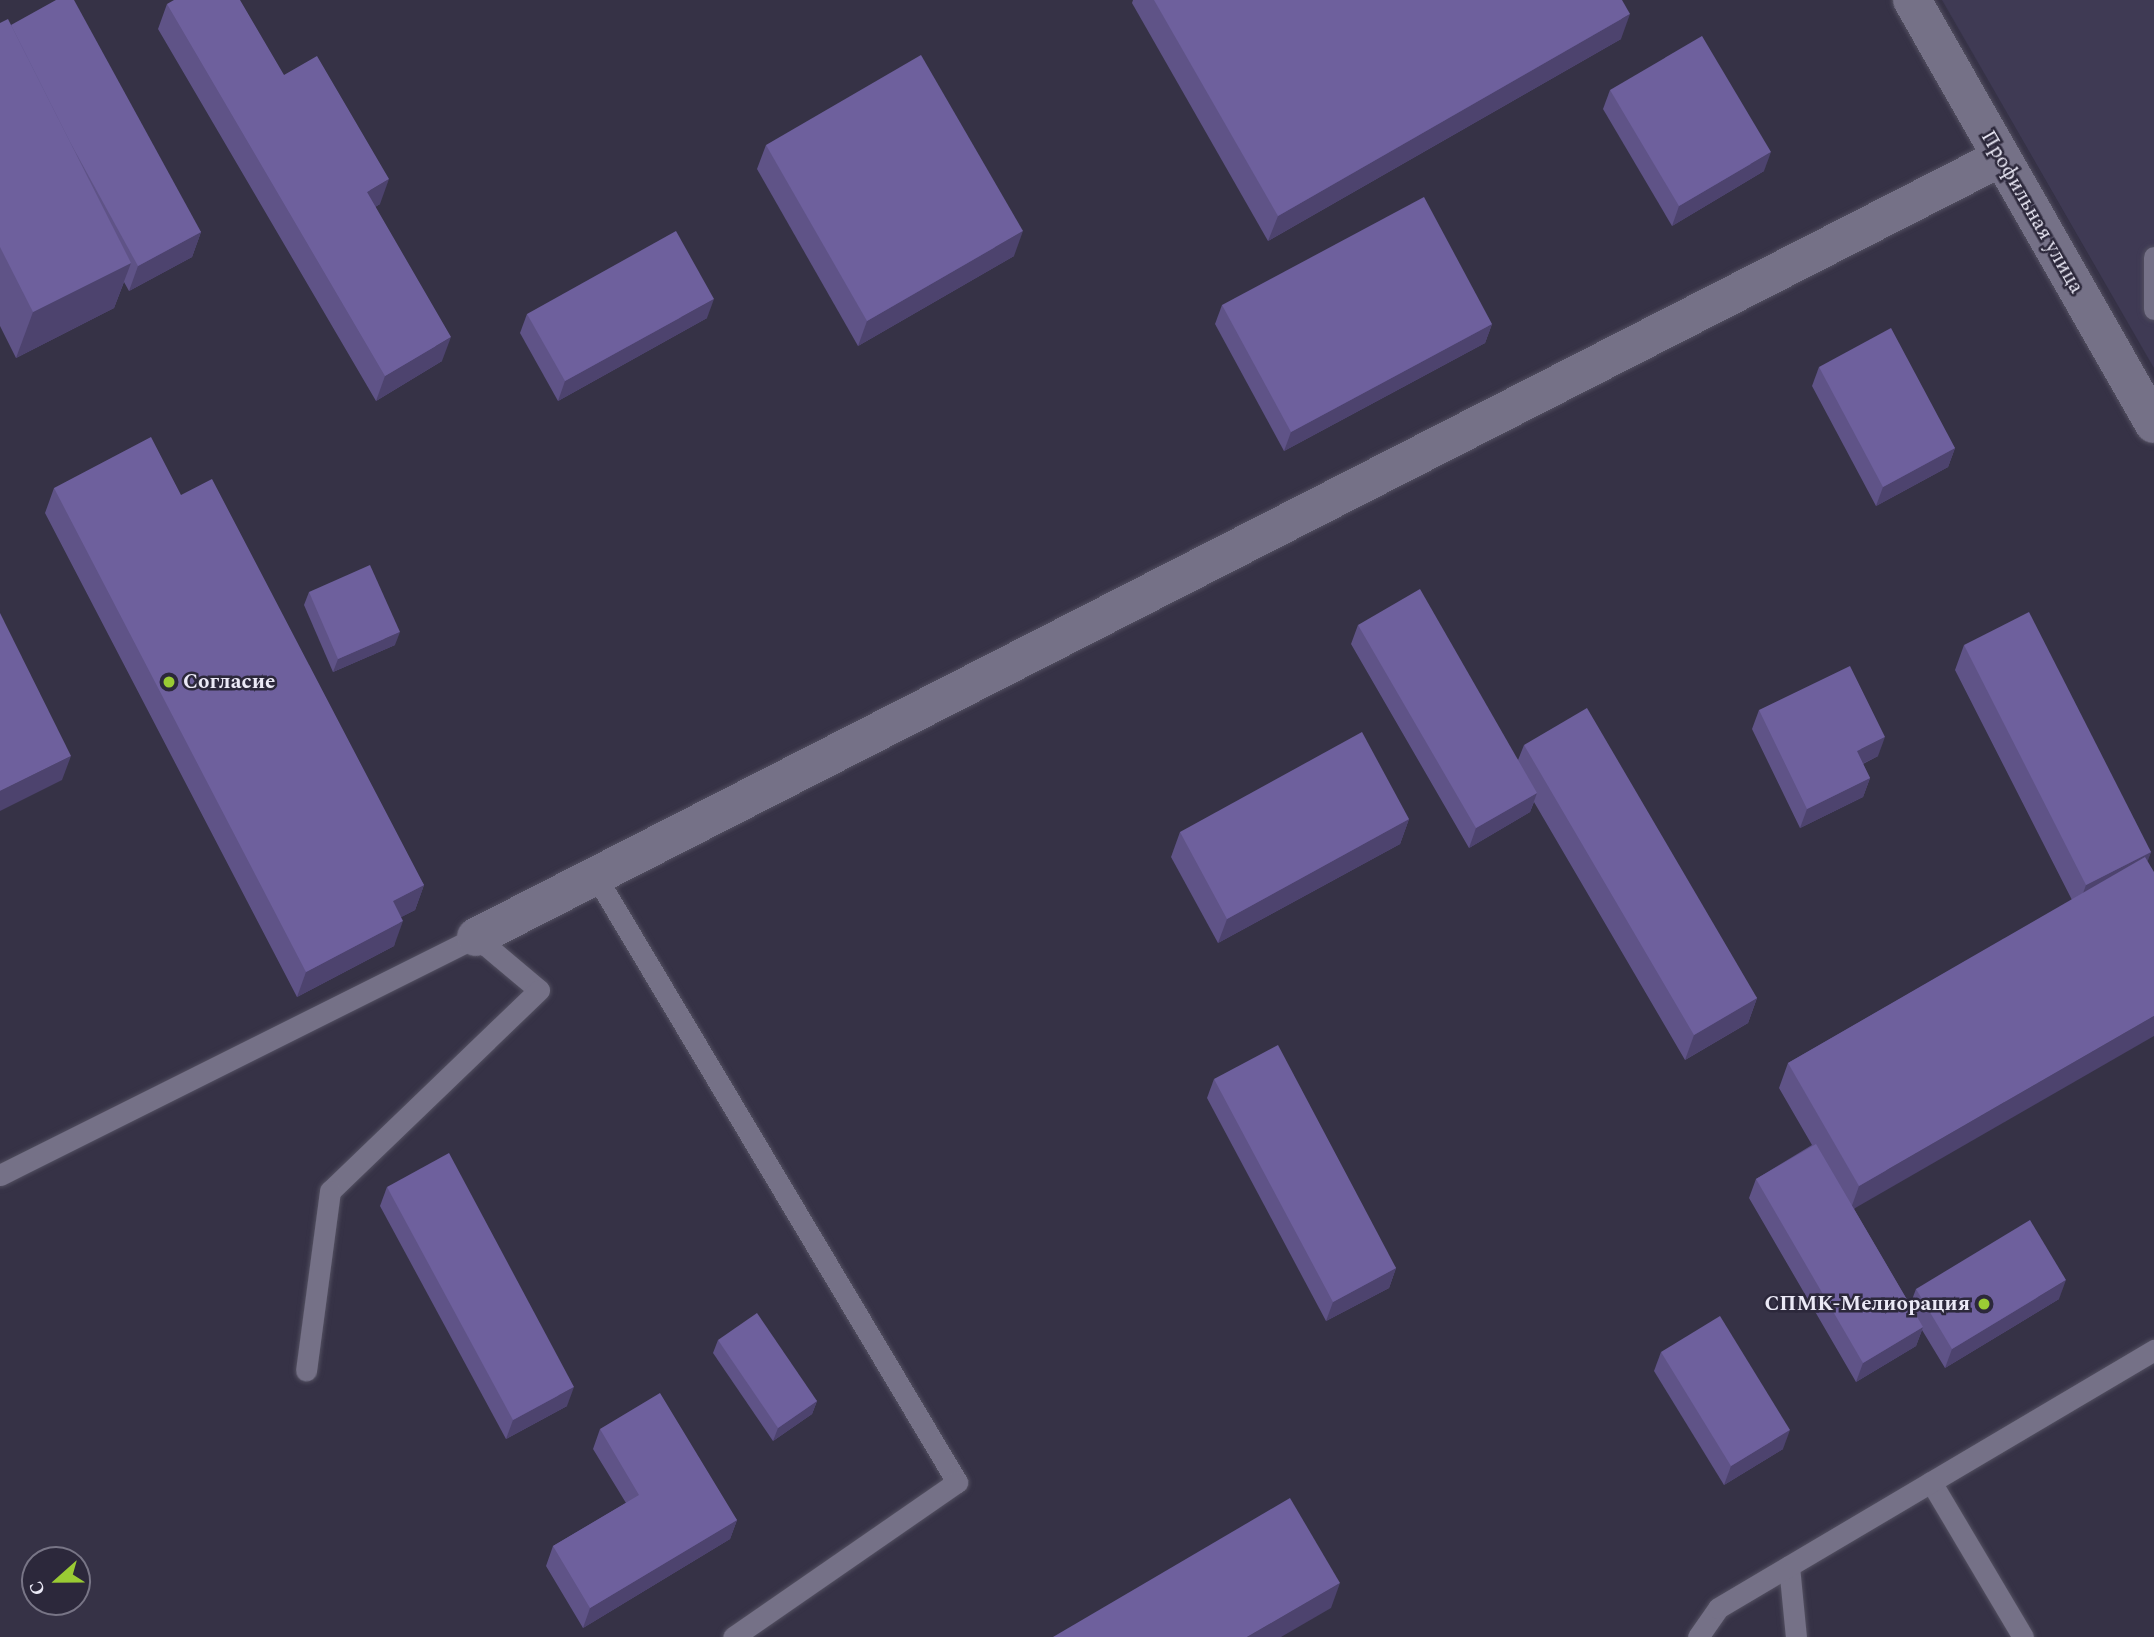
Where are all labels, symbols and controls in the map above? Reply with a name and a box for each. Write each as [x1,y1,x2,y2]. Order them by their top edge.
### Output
street label: Профильная улица [1975,126,2089,298]
place label: Согласие [183,669,275,695]
marker: Согласие [161,674,177,690]
place label: СПМК-Мелиорация [1764,1291,1970,1317]
marker: СПМК-Мелиорация [1976,1296,1992,1312]
north arrow [21,1546,91,1616]
text: С [22,1576,54,1600]

